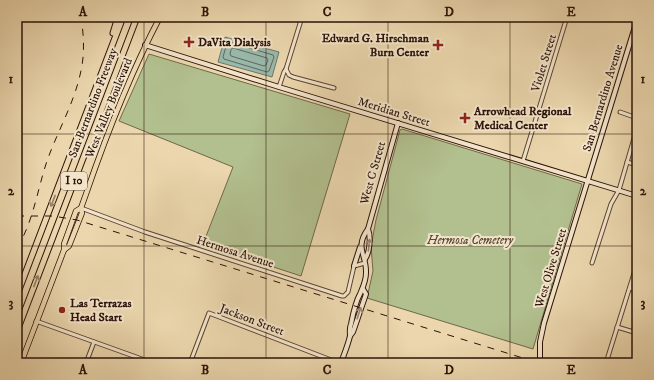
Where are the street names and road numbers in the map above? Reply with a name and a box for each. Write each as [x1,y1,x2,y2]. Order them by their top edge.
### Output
street label: Violet Street [528,32,560,95]
street label: San Bernardino Avenue [580,43,626,153]
street label: San Bernardino Freeway [65,46,121,160]
street label: West Valley Boulevard [82,56,136,161]
street label: Meridian Street [356,94,432,130]
street label: West C Street [357,140,389,207]
road number: I 10 [61,172,87,190]
street label: West Olive Street [532,226,570,310]
street label: Hermosa Avenue [194,232,276,272]
street label: Jackson Street [217,300,286,339]

